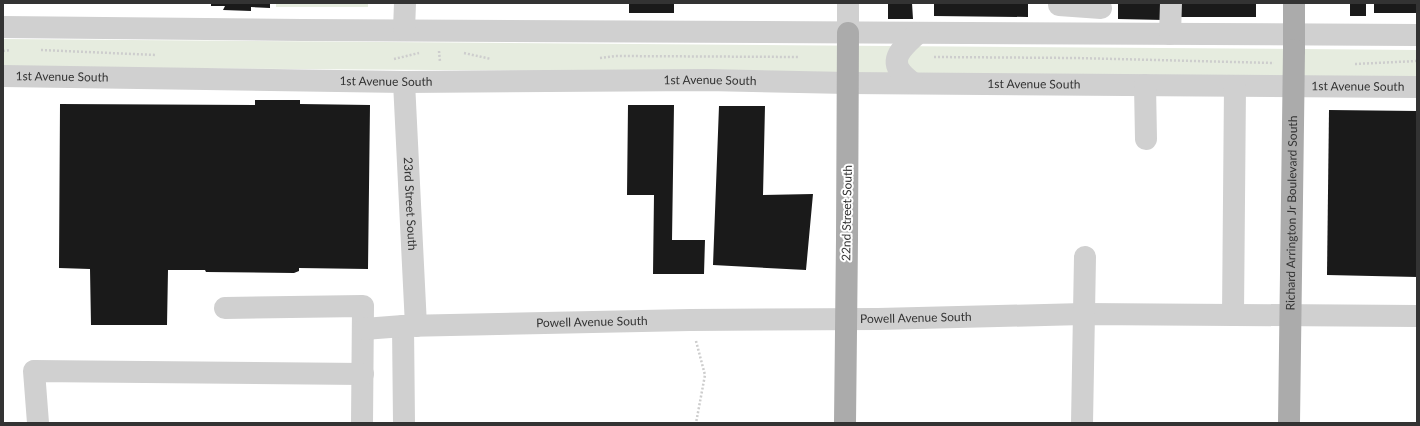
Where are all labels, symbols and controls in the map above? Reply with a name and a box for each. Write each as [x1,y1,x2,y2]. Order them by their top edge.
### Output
street label: 1st Avenue South [15,68,109,85]
street label: 1st Avenue South [663,72,757,88]
street label: 1st Avenue South [339,73,433,89]
street label: 1st Avenue South [987,76,1080,92]
street label: 1st Avenue South [1311,78,1404,94]
street label: Richard Arrington Jr Boulevard South [1283,115,1300,311]
street label: 23rd Street South [401,157,420,251]
street label: 22nd Street South [838,165,855,261]
street label: Powell Avenue South [860,309,972,326]
street label: Powell Avenue South [536,313,648,330]

